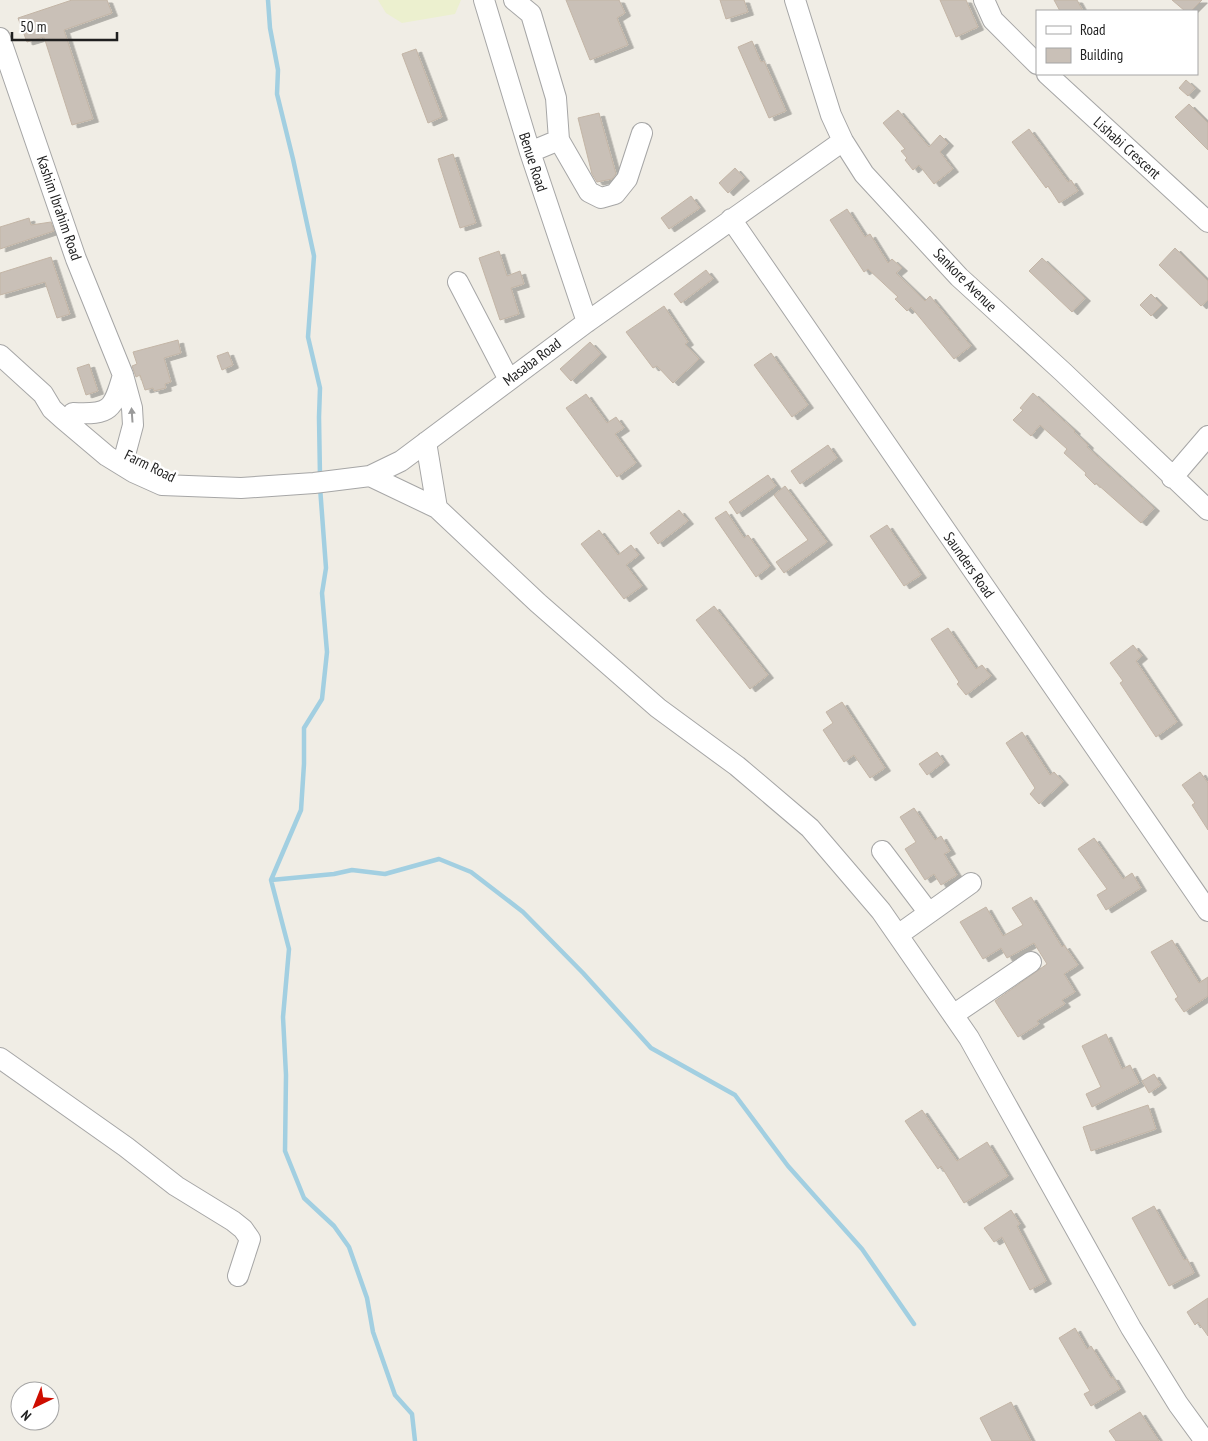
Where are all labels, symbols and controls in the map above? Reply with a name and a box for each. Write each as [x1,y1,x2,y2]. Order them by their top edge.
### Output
scale bar [12,10,118,42]
legend [1036,10,1198,75]
text: 50 m [20,17,46,36]
text: Road [1080,20,1106,39]
text: Building [1080,45,1123,64]
street label: Lishabi Crescent [1090,112,1165,183]
street label: Benue Road [515,130,552,194]
street label: Kashim Ibrahim Road [33,153,86,263]
street label: Sankore Avenue [930,244,1001,315]
street label: Masaba Road [499,334,565,390]
one-way arrow [128,407,136,423]
street label: Farm Road [121,445,179,486]
street label: Saunders Road [940,528,999,601]
north arrow [10,1381,60,1431]
text: N [17,1406,35,1425]

